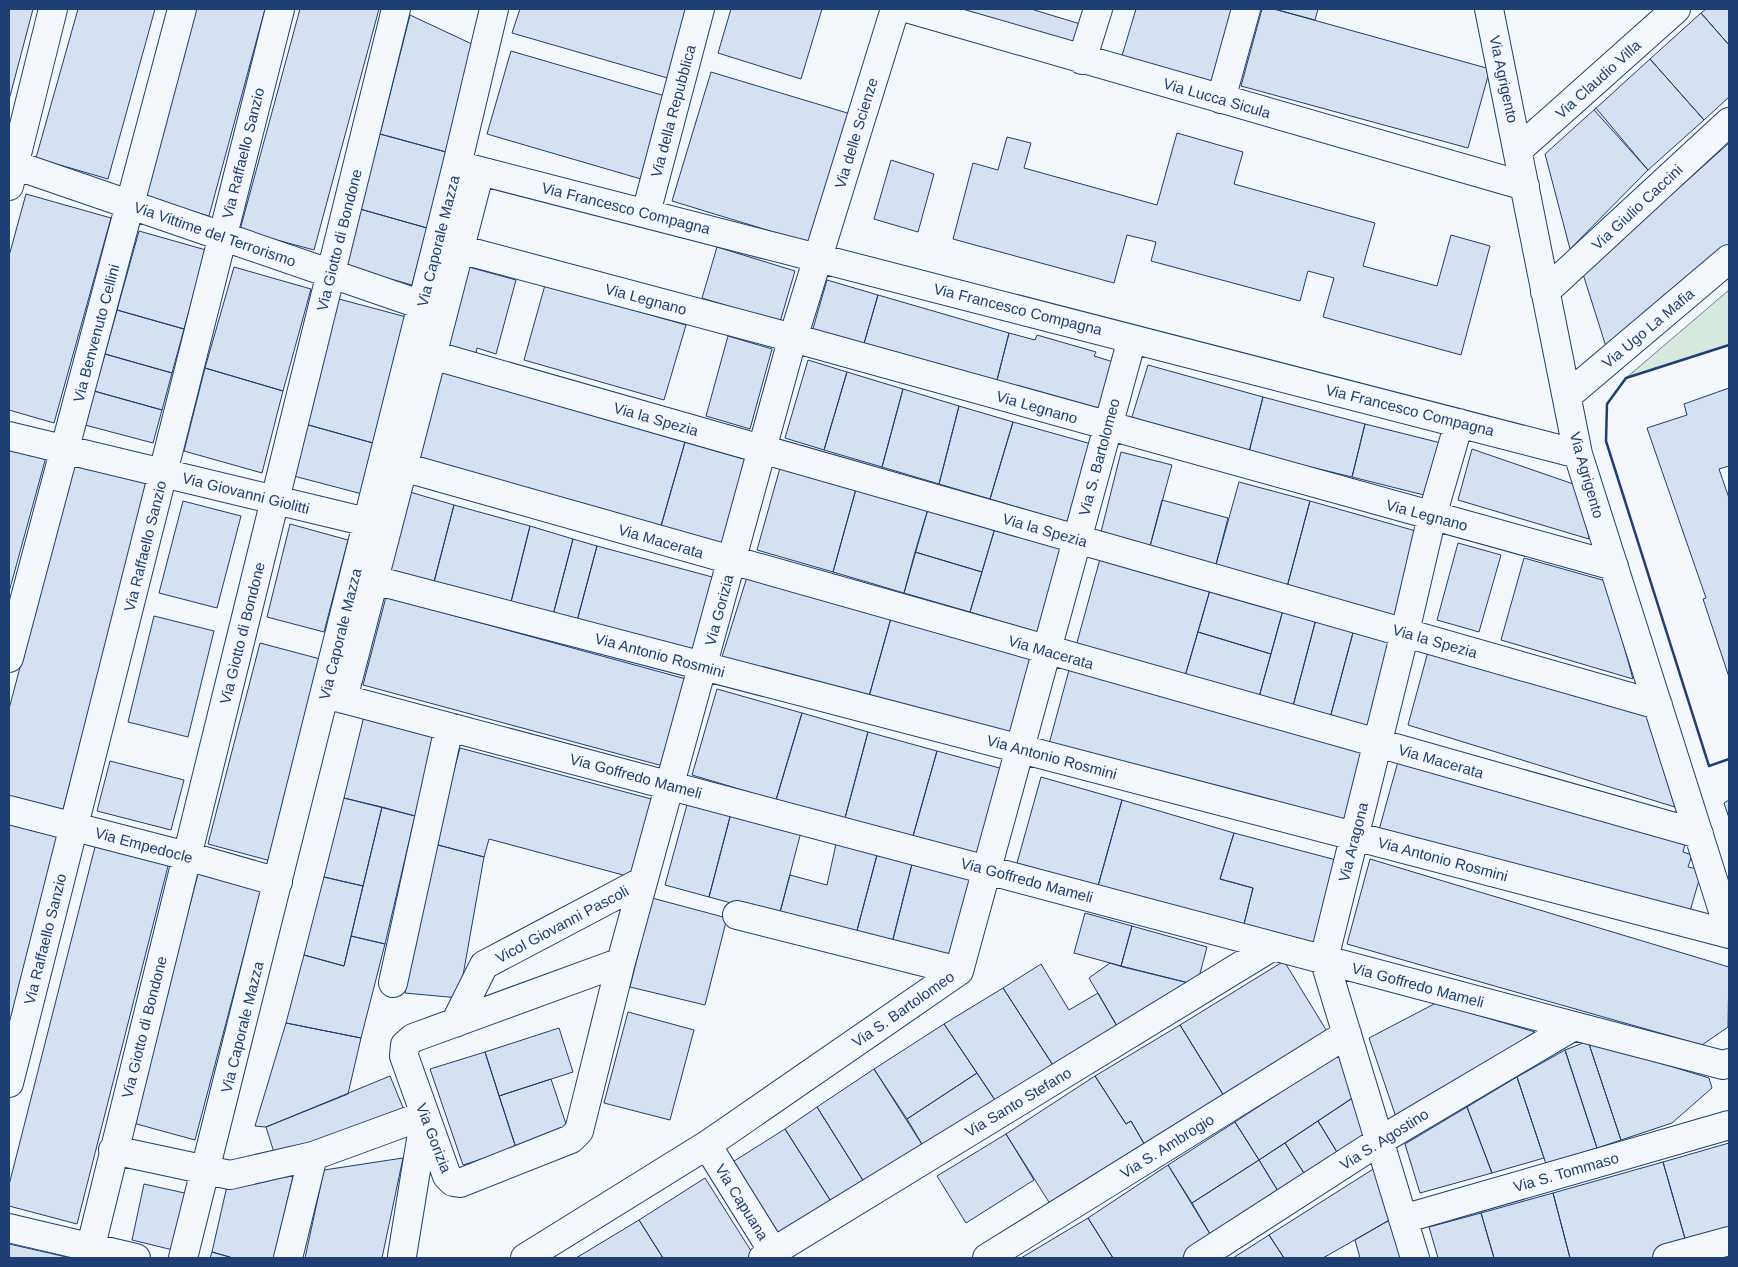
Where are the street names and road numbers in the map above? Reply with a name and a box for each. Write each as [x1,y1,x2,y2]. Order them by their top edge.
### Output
street label: Via Agrigento [1486,34,1522,124]
street label: Via Claudio Villa [1552,36,1645,122]
street label: Via della Repubblica [647,42,699,179]
street label: Via Lucca Sicula [1161,75,1273,122]
street label: Via delle Scienze [831,76,881,190]
street label: Via Raffaello Sanzio [218,86,268,220]
street label: Via Giulio Caccini [1588,161,1686,253]
street label: Via Giotto di Bondone [313,167,365,313]
street label: Via Caporale Mazza [413,173,463,308]
street label: Via Francesco Compagna [540,179,713,237]
street label: Via Vittime del Terrorismo [132,198,298,270]
street label: Via Benvenuto Cellini [69,262,123,404]
street label: Via Legnano [603,280,689,318]
street label: Via Francesco Compagna [932,280,1105,338]
street label: Via Ugo La Mafia [1599,284,1698,371]
street label: Via Francesco Compagna [1324,381,1497,439]
street label: Via Legnano [994,387,1080,427]
street label: Via S. Bartolomeo [1075,397,1123,517]
street label: Via la Spezia [612,399,701,439]
street label: Via Agrigento [1567,430,1607,520]
street label: Via Giovanni Giolitti [181,469,311,517]
street label: Via Raffaello Sanzio [120,479,170,613]
street label: Via Legnano [1384,496,1470,534]
street label: Via la Spezia [1001,510,1090,550]
street label: Via Macerata [616,521,706,561]
street label: Via Giotto di Bondone [216,560,268,706]
street label: Via Caporale Mazza [315,566,365,701]
street label: Via Gorizia [701,572,737,648]
street label: Via la Spezia [1391,621,1480,661]
street label: Via Antonio Rosmini [593,629,727,681]
street label: Via Macerata [1006,632,1096,672]
street label: Via Antonio Rosmini [985,731,1119,783]
street label: Via Macerata [1396,741,1486,781]
street label: Via Goffredo Mameli [568,750,704,802]
street label: Via Aragona [1335,800,1371,884]
street label: Via Empedocle [93,824,195,866]
street label: Via Antonio Rosmini [1376,833,1510,885]
street label: Via Goffredo Mameli [959,854,1095,906]
street label: Via Raffaello Sanzio [20,872,70,1006]
street label: Vicol Giovanni Pascoli [493,882,631,966]
street label: Via Giotto di Bondone [118,954,170,1100]
street label: Via Caporale Mazza [217,959,267,1094]
street label: Via Goffredo Mameli [1350,959,1486,1011]
street label: Via S. Bartolomeo [849,967,957,1051]
street label: Via Santo Stefano [962,1064,1074,1140]
street label: Via Gorizia [413,1101,455,1176]
street label: Via S. Agostino [1336,1105,1432,1173]
street label: Via S. Ambrogio [1117,1110,1217,1182]
street label: Via S. Tommaso [1511,1149,1621,1195]
street label: Via Capuana [712,1161,772,1244]

